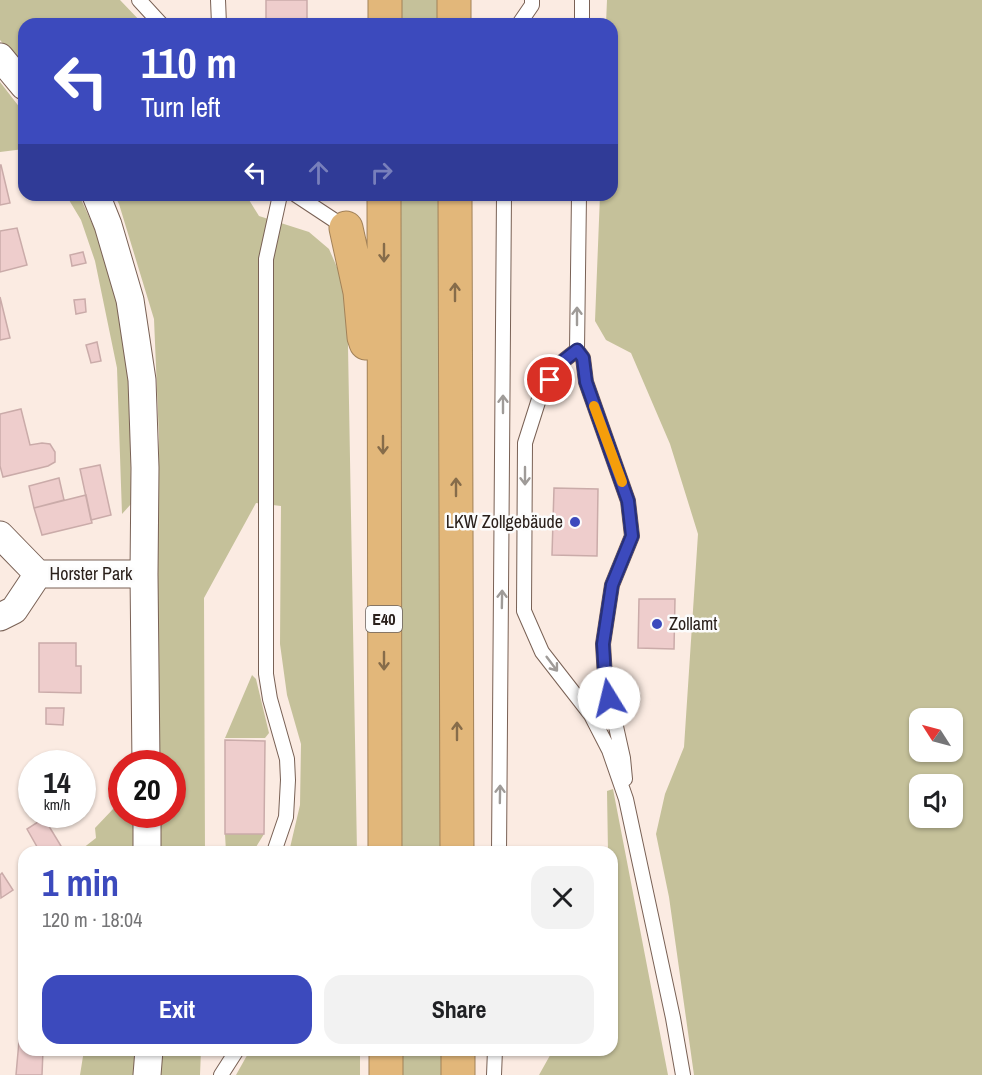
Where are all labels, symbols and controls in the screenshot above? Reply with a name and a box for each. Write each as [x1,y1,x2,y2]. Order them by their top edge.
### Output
text: 110 m [141,35,237,91]
icon: left [42,42,120,120]
text: Turn left [141,89,220,125]
icon: left [239,156,272,189]
icon: ahead [302,156,335,189]
icon: right [365,156,398,189]
one-way arrow [378,243,390,263]
one-way arrow [449,282,461,302]
one-way arrow [571,306,583,326]
pin [524,354,575,405]
icon: arrive [533,363,566,396]
one-way arrow [497,394,509,414]
one-way arrow [377,435,389,455]
one-way arrow [519,466,531,486]
one-way arrow [450,477,462,497]
place label: LKW Zollgebäude [446,509,563,534]
marker: LKW Zollgebäude [568,515,582,529]
street label: Horster Park [50,561,133,586]
one-way arrow [496,589,507,609]
road number: E40 [366,606,402,632]
place label: Zollamt [669,611,717,636]
marker: Zollamt [650,617,664,631]
one-way arrow [378,651,390,671]
one-way arrow [545,656,558,672]
position arrow [577,666,641,730]
north arrow [909,708,963,762]
map controls [909,708,963,828]
one-way arrow [451,721,463,741]
speed limit sign: 20 [108,750,186,828]
text: 14 [43,762,71,802]
button: sound [909,774,963,828]
one-way arrow [494,784,505,804]
text: km/h [44,794,70,815]
text: 1 min [42,859,119,907]
button: close [531,866,594,929]
text: 120 m · 18:04 [42,906,142,933]
button: Exit [42,975,312,1044]
button: Share [324,975,594,1044]

